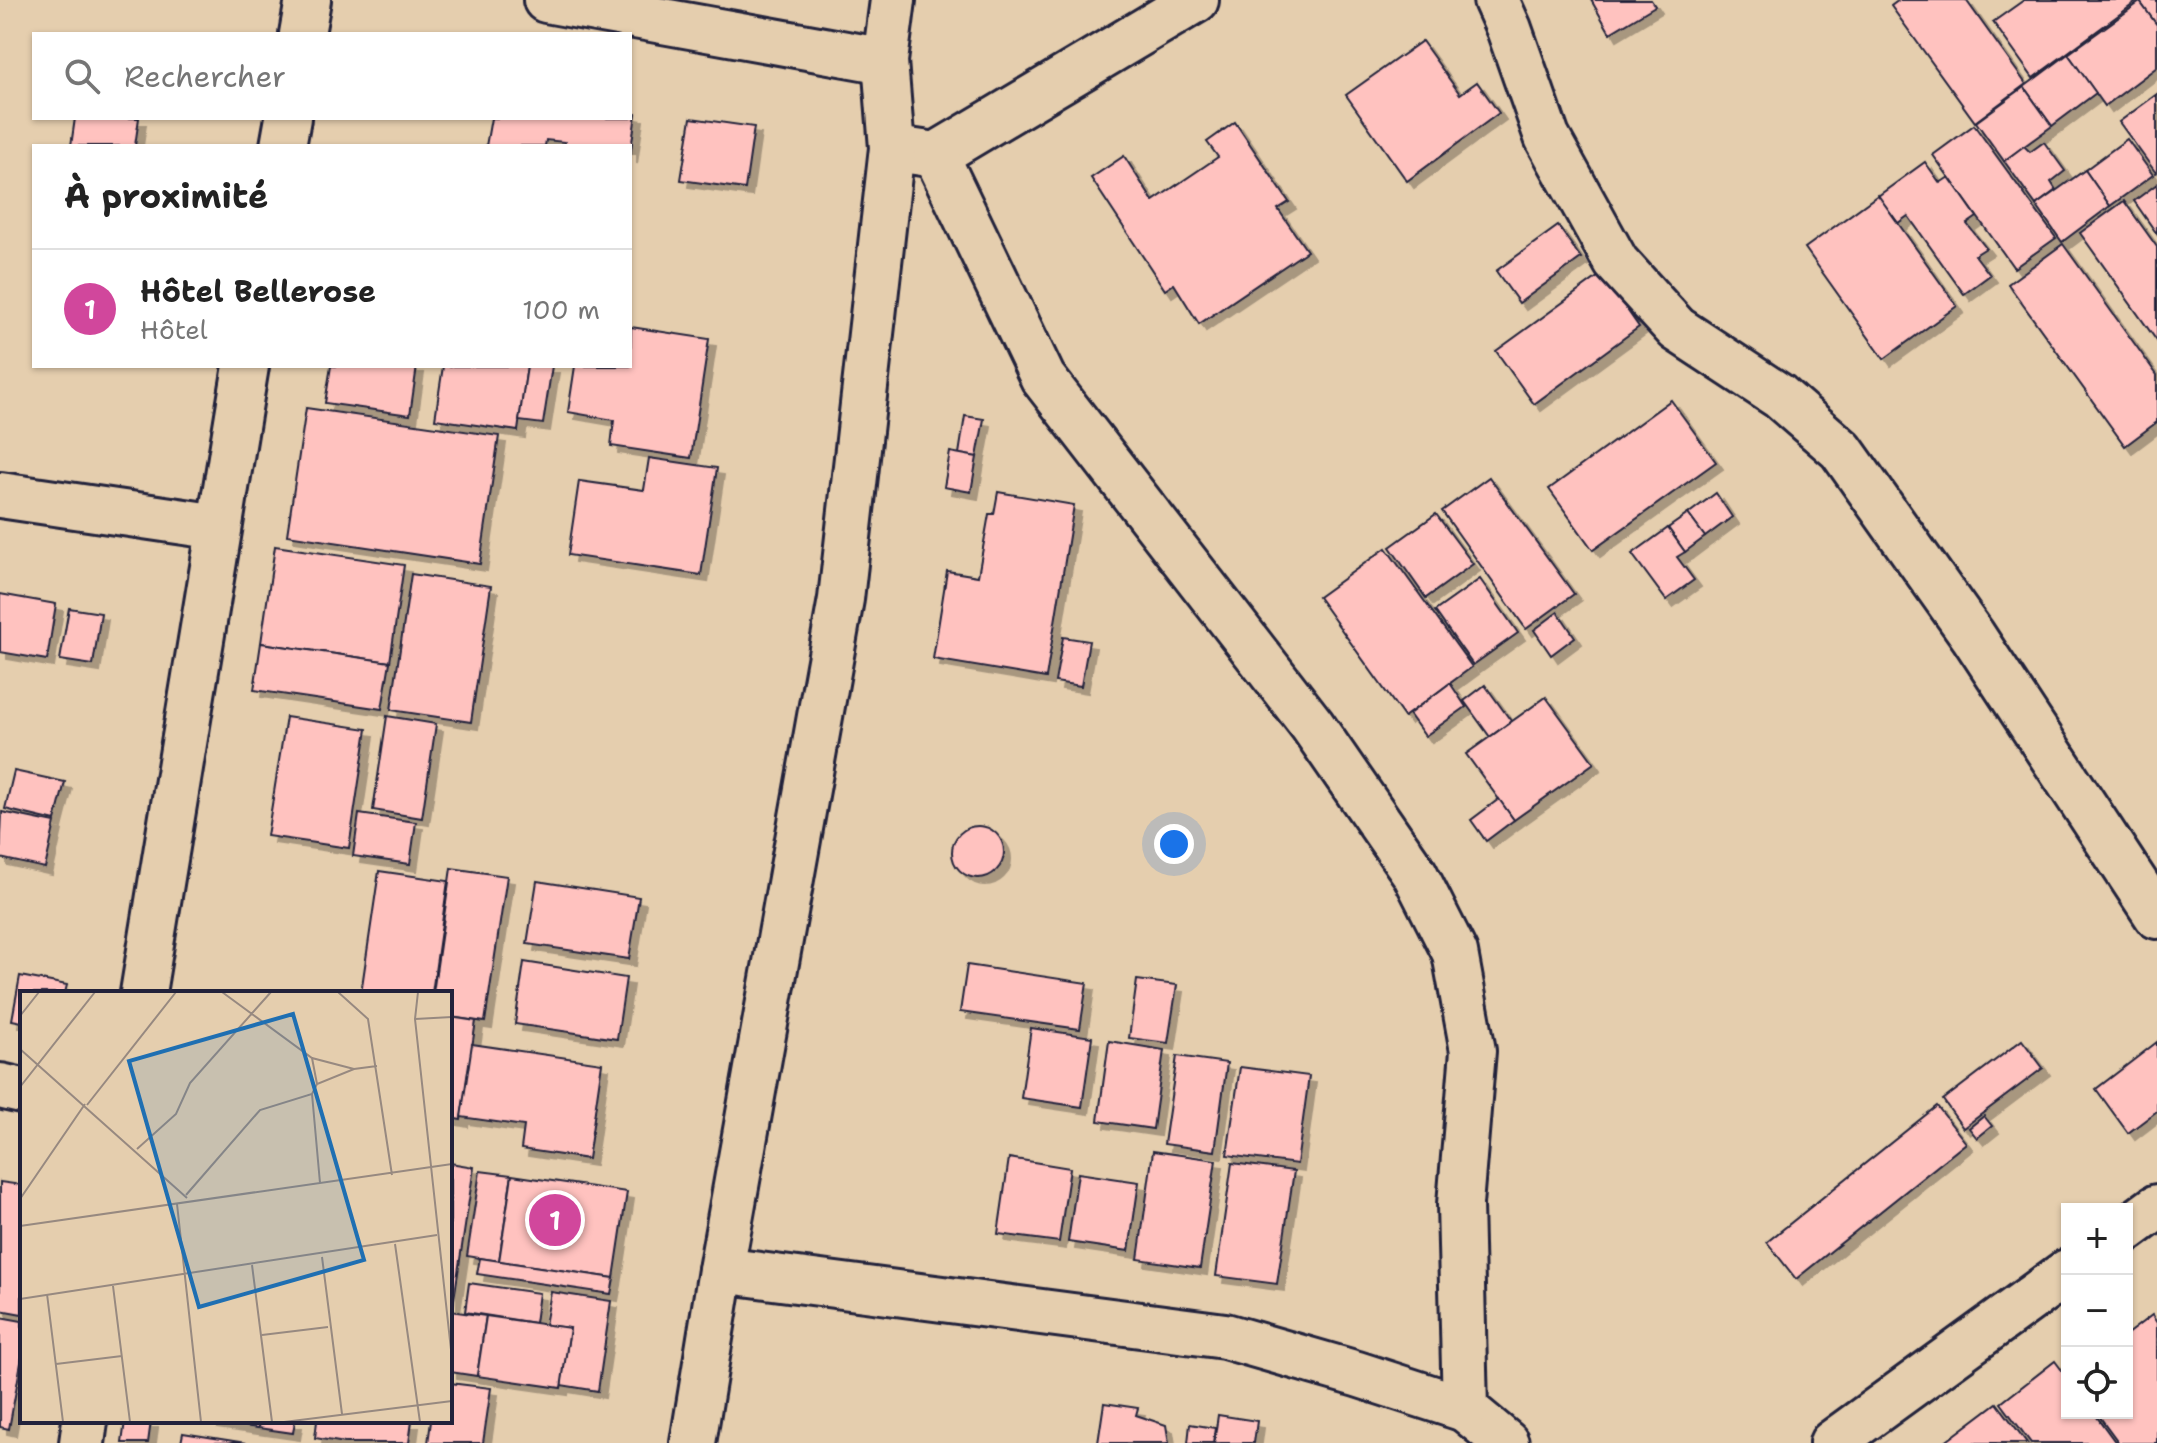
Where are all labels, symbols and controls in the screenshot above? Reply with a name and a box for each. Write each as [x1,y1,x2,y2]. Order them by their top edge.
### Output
search box [32,32,632,120]
icon: search [60,54,104,98]
text: Rechercher [124,56,286,97]
text: À proximité [64,173,268,219]
text: Hôtel Bellerose [140,271,376,312]
text: 1 [84,292,96,327]
text: 100 m [522,292,600,327]
text: Hôtel [140,312,208,347]
your location [1154,824,1194,864]
inset map [20,991,452,1423]
pin: 1 [529,1190,581,1250]
map controls [2061,1203,2133,1419]
button: + [2061,1203,2133,1275]
button: − [2061,1275,2133,1347]
button: locate [2061,1347,2133,1419]

